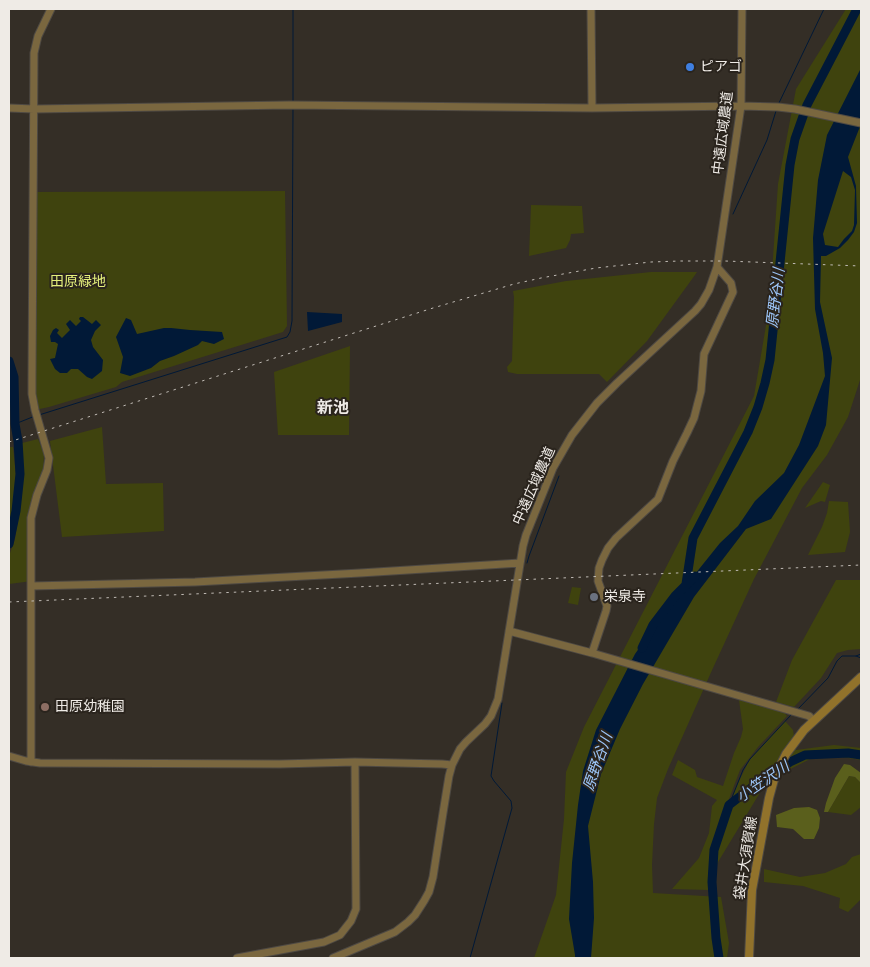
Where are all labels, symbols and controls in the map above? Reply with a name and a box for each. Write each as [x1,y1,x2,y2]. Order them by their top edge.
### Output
place label: ピアゴ [700,59,742,75]
marker: ピアゴ [684,61,696,73]
street label: 中遠広域農道 [710,90,736,176]
water label: 原野谷川 [763,267,789,329]
park label: 田原緑地 [50,274,106,290]
district label: 新池 [317,398,349,418]
street label: 中遠広域農道 [509,444,559,528]
place label: 栄泉寺 [604,589,646,605]
marker: 栄泉寺 [588,591,600,603]
place label: 田原幼稚園 [55,699,125,715]
marker: 田原幼稚園 [39,701,51,713]
water label: 原野谷川 [580,731,616,793]
water label: 小笠沢川 [733,758,793,806]
street label: 袋井大須賀線 [731,815,761,901]

